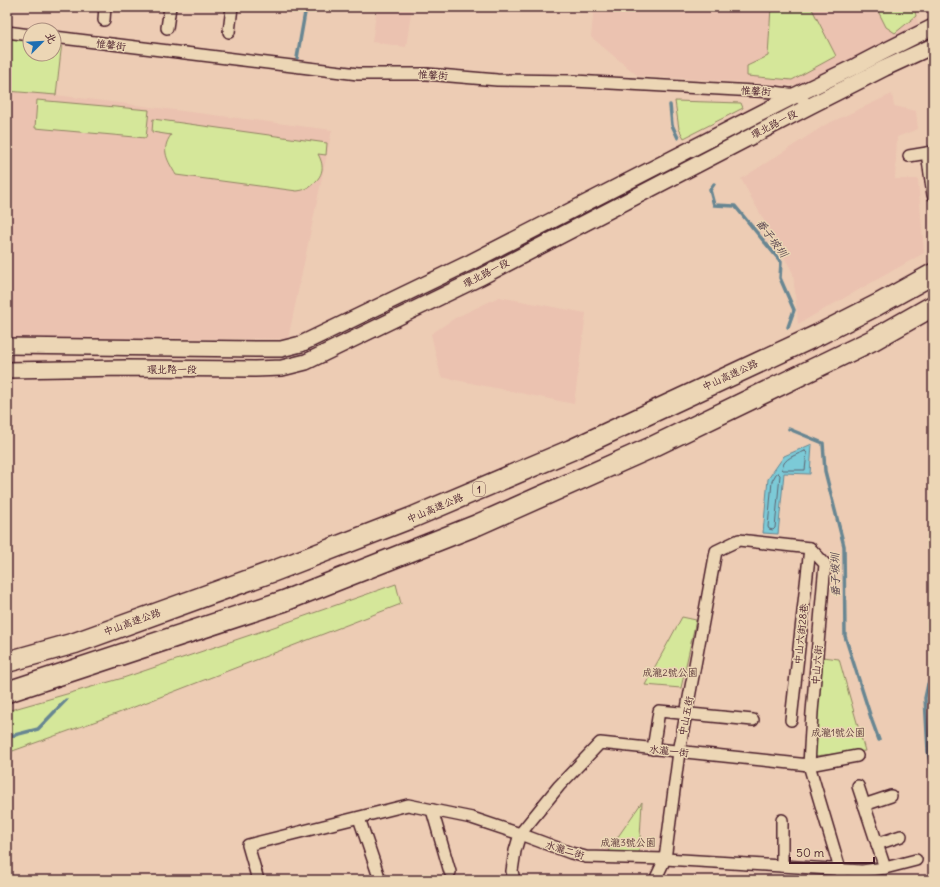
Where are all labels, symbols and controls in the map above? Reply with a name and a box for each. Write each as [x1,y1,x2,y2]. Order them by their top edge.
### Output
north arrow [22,22,62,62]
text: 北 [43,30,60,46]
street label: 惟馨街 [95,37,127,53]
street label: 惟馨街 [418,68,448,82]
street label: 惟馨街 [741,84,771,98]
street label: 環北路一段 [749,107,799,141]
water label: 番子坡圳 [753,216,791,261]
street label: 環北路一段 [461,256,511,290]
street label: 中山高速公路 [700,356,760,394]
street label: 環北路一段 [147,363,197,376]
road number: 1 [473,482,485,496]
street label: 中山高速公路 [405,490,465,526]
water label: 番子坡圳 [828,552,842,597]
street label: 中山六街28巷 [791,602,811,665]
street label: 中山高速公路 [102,606,162,638]
street label: 中山六街 [809,645,825,685]
park label: 成瀧2號公園 [642,666,698,679]
street label: 中山五街 [676,695,696,737]
park label: 成瀧1號公園 [811,726,865,739]
street label: 水瀧一街 [648,742,690,760]
park label: 成瀧3號公園 [600,836,656,849]
street label: 水瀧二街 [544,838,586,862]
scale bar [790,839,874,865]
text: 50 m [796,845,825,860]

